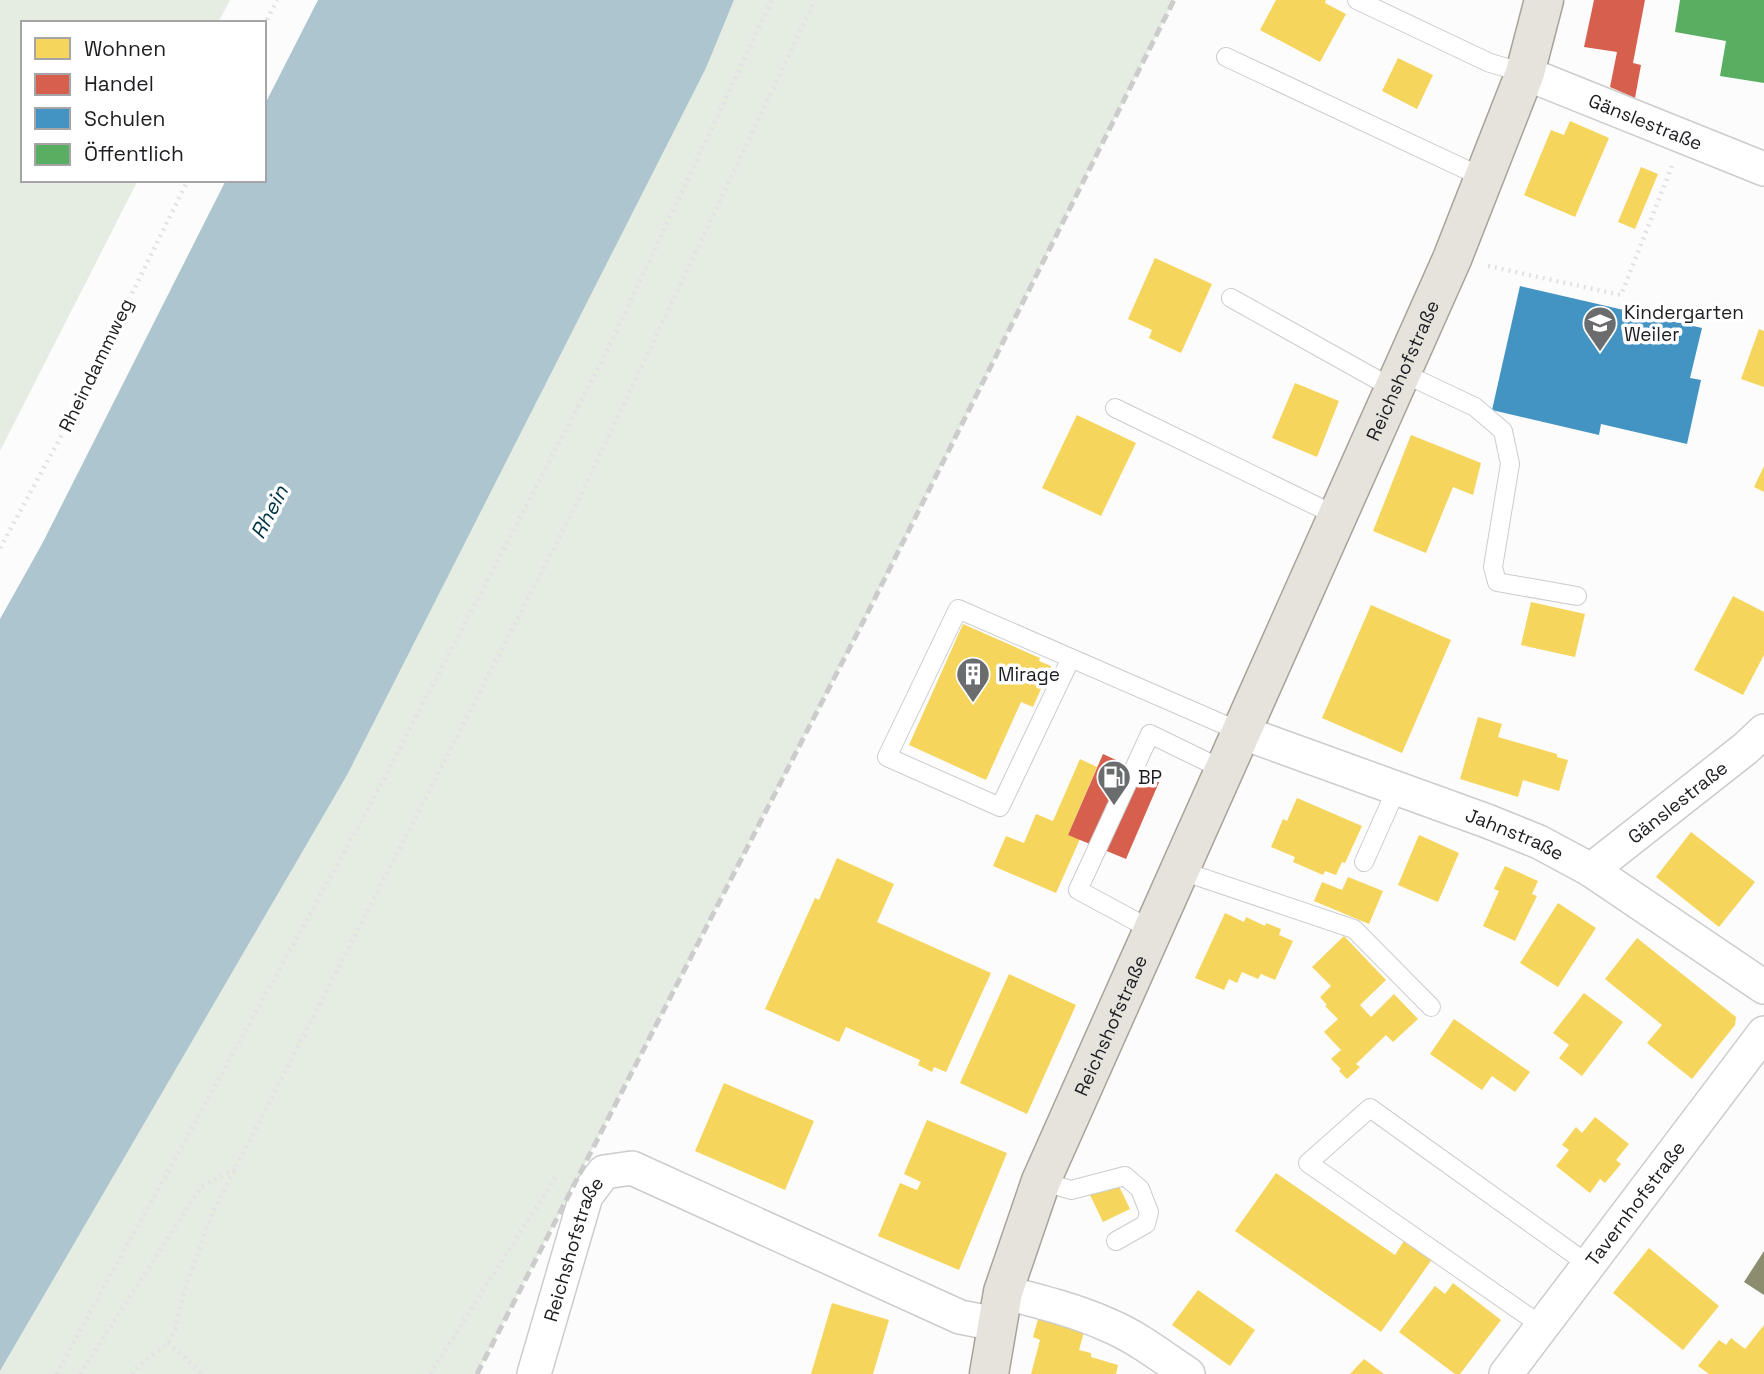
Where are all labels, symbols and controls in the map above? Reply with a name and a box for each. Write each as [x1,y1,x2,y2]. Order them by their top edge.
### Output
legend [21,21,266,182]
text: Wohnen [84,35,166,62]
text: Handel [84,70,154,97]
street label: Gänslestraße [1585,87,1706,156]
text: Schulen [84,105,165,132]
text: Öffentlich [84,140,184,167]
street label: Rheindammweg [53,294,139,436]
street label: Reichshofstraße [1360,296,1445,445]
place label: Kindergarten Weiler [1624,300,1744,347]
school or university icon: Kindergarten Weiler [1581,304,1619,353]
water label: Rhein [244,480,294,543]
building icon: Mirage [954,655,992,704]
place label: Mirage [998,662,1060,687]
street label: Gänslestraße [1622,755,1733,849]
fuel station icon: BP [1095,758,1133,807]
place label: BP [1138,765,1162,790]
street label: Jahnstraße [1462,802,1568,866]
street label: Reichshofstraße [1068,951,1153,1100]
street label: Tavernhofstraße [1580,1136,1691,1271]
street label: Reichshofstraße [537,1171,609,1325]

